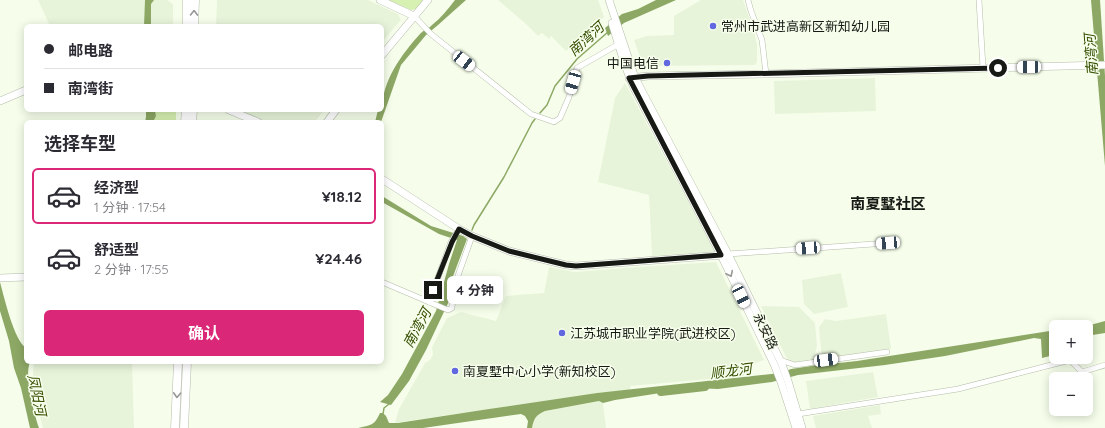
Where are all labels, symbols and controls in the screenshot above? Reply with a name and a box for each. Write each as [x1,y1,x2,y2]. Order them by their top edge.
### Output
one-way arrow [190,10,198,16]
water label: 南湾河 [564,16,610,60]
place label: 常州市武进高新区新知幼儿园 [721,18,890,34]
marker: 常州市武进高新区新知幼儿园 [708,21,718,31]
water label: 南湾河 [1080,30,1101,77]
text: 邮电路 [68,41,113,60]
car [451,49,477,73]
place label: 中国电信 [607,55,659,71]
marker: 中国电信 [662,58,672,68]
route start [989,59,1007,77]
car [1017,61,1041,73]
car [564,69,582,95]
text: 南湾街 [68,79,113,98]
text: 选择车型 [44,132,116,155]
icon: car [46,178,82,214]
text: 经济型 [94,178,139,197]
text: ¥18.12 [322,187,362,206]
district label: 南夏墅社区 [850,194,926,213]
text: 1 分钟 · 17:54 [94,199,166,215]
car [876,236,900,250]
icon: car [46,240,82,276]
text: 舒适型 [94,240,139,259]
car [796,241,820,255]
text: ¥24.46 [315,249,362,268]
text: 2 分钟 · 17:55 [94,261,168,277]
one-way arrow [726,269,733,277]
callout: 4 分钟 [447,276,503,304]
route end [424,281,442,299]
text: 4 分钟 [456,282,494,298]
car [730,283,752,309]
water label: 南湾河 [399,303,437,351]
button: 确认 [44,310,364,356]
street label: 永安路 [750,310,782,352]
map controls [1049,320,1093,416]
button: + [1049,320,1093,364]
place label: 江苏城市职业学院(武进校区) [570,325,736,341]
marker: 江苏城市职业学院(武进校区) [557,328,567,338]
car [813,352,839,368]
water label: 顺龙河 [709,359,756,382]
place label: 南夏墅中心小学(新知校区) [463,363,616,379]
marker: 南夏墅中心小学(新知校区) [450,366,460,376]
button: − [1049,372,1093,416]
water label: 凤阳河 [24,373,51,420]
one-way arrow [172,392,181,398]

